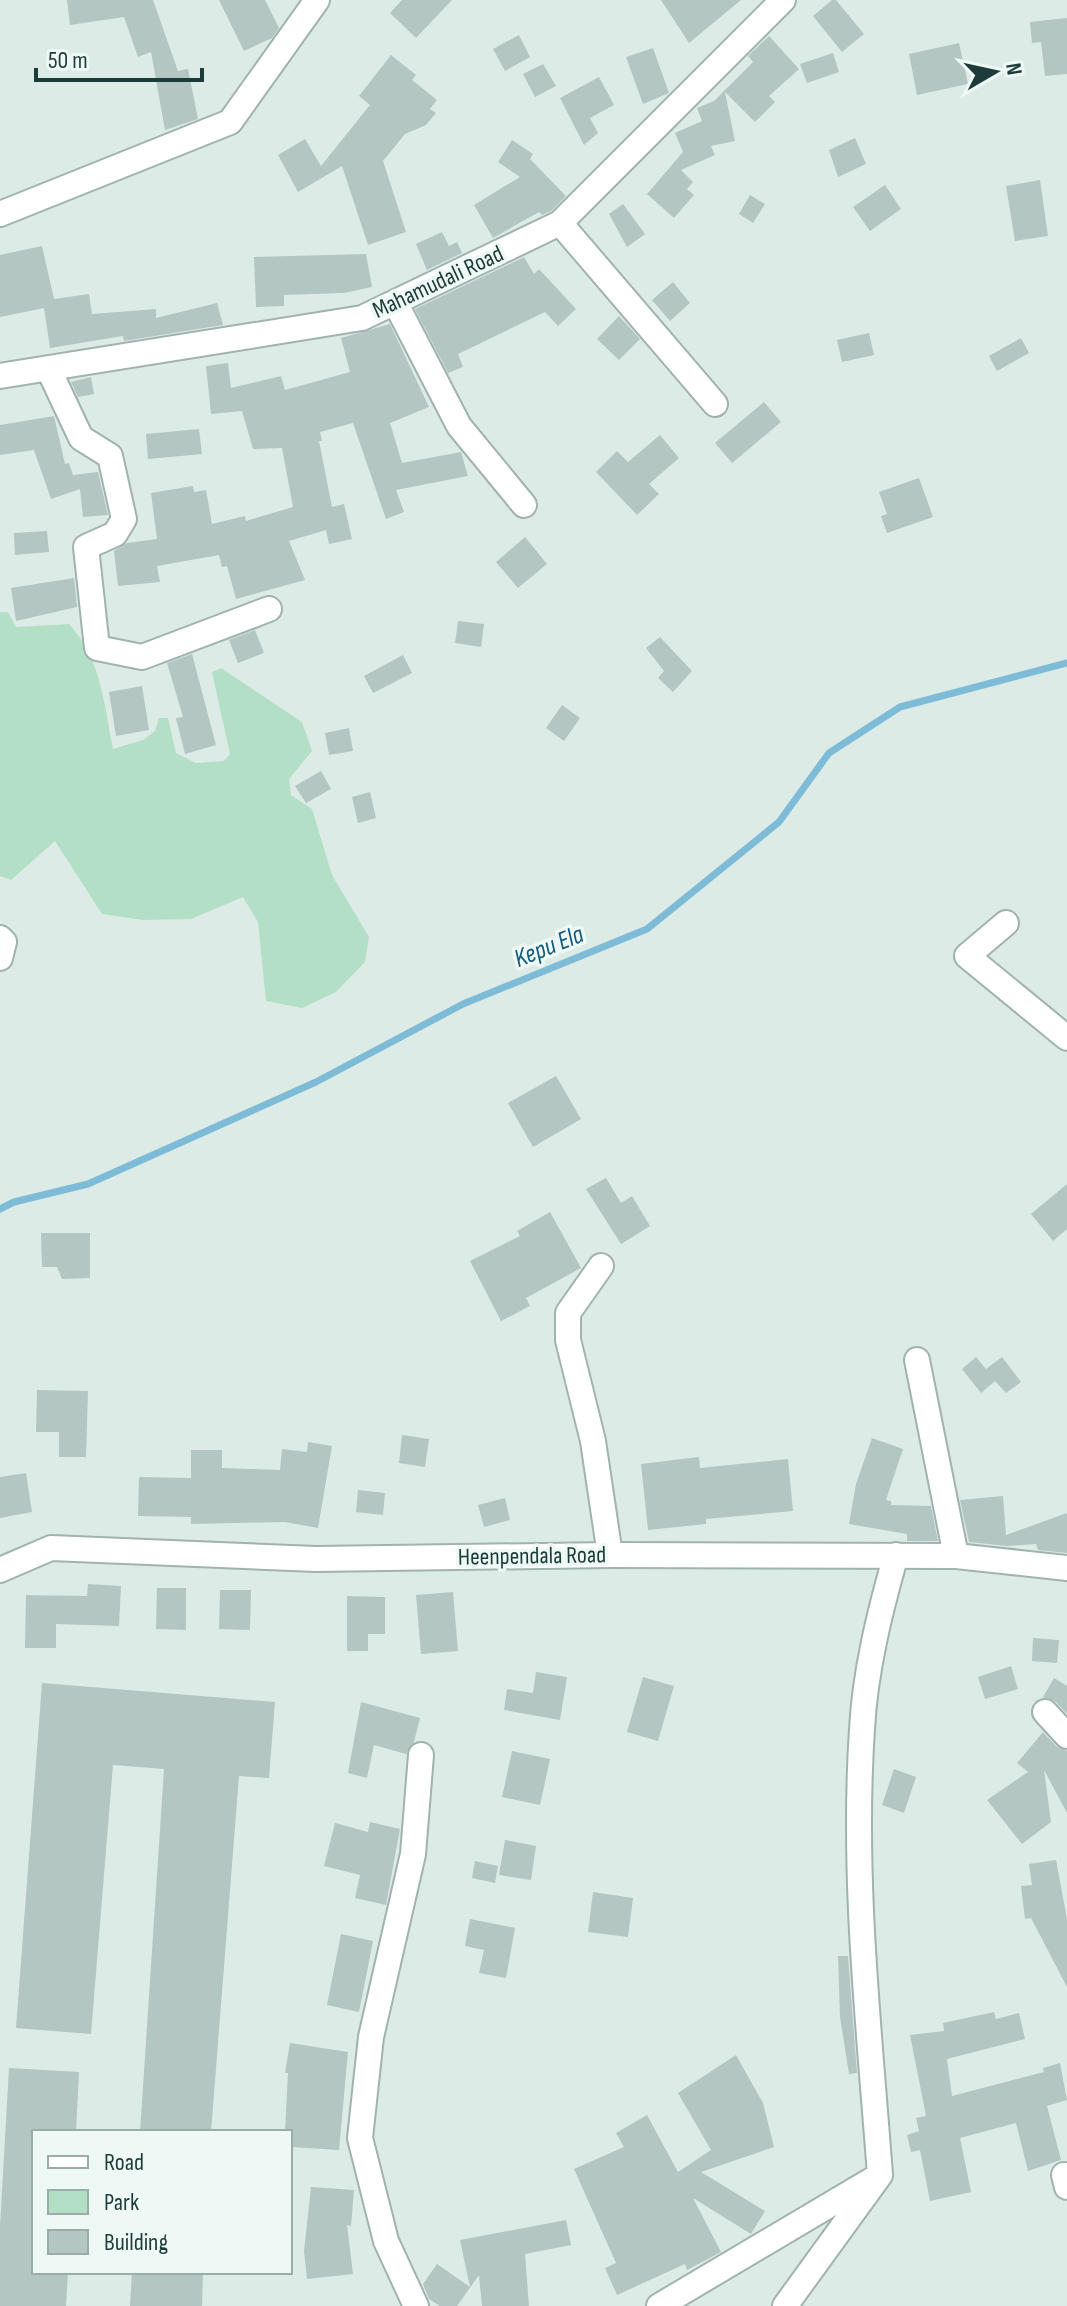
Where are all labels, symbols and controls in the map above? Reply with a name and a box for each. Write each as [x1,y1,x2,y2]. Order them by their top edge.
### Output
scale bar [36,32,202,82]
north arrow [955,32,1035,112]
text: 50 m [48,46,88,75]
text: N [999,61,1028,77]
street label: Mahamudali Road [368,239,508,325]
water label: Kepu Ela [510,919,589,975]
street label: Heenpendala Road [458,1540,606,1572]
legend [32,2130,292,2274]
text: Road [104,2148,144,2177]
text: Park [104,2188,139,2217]
text: Building [104,2228,168,2257]

